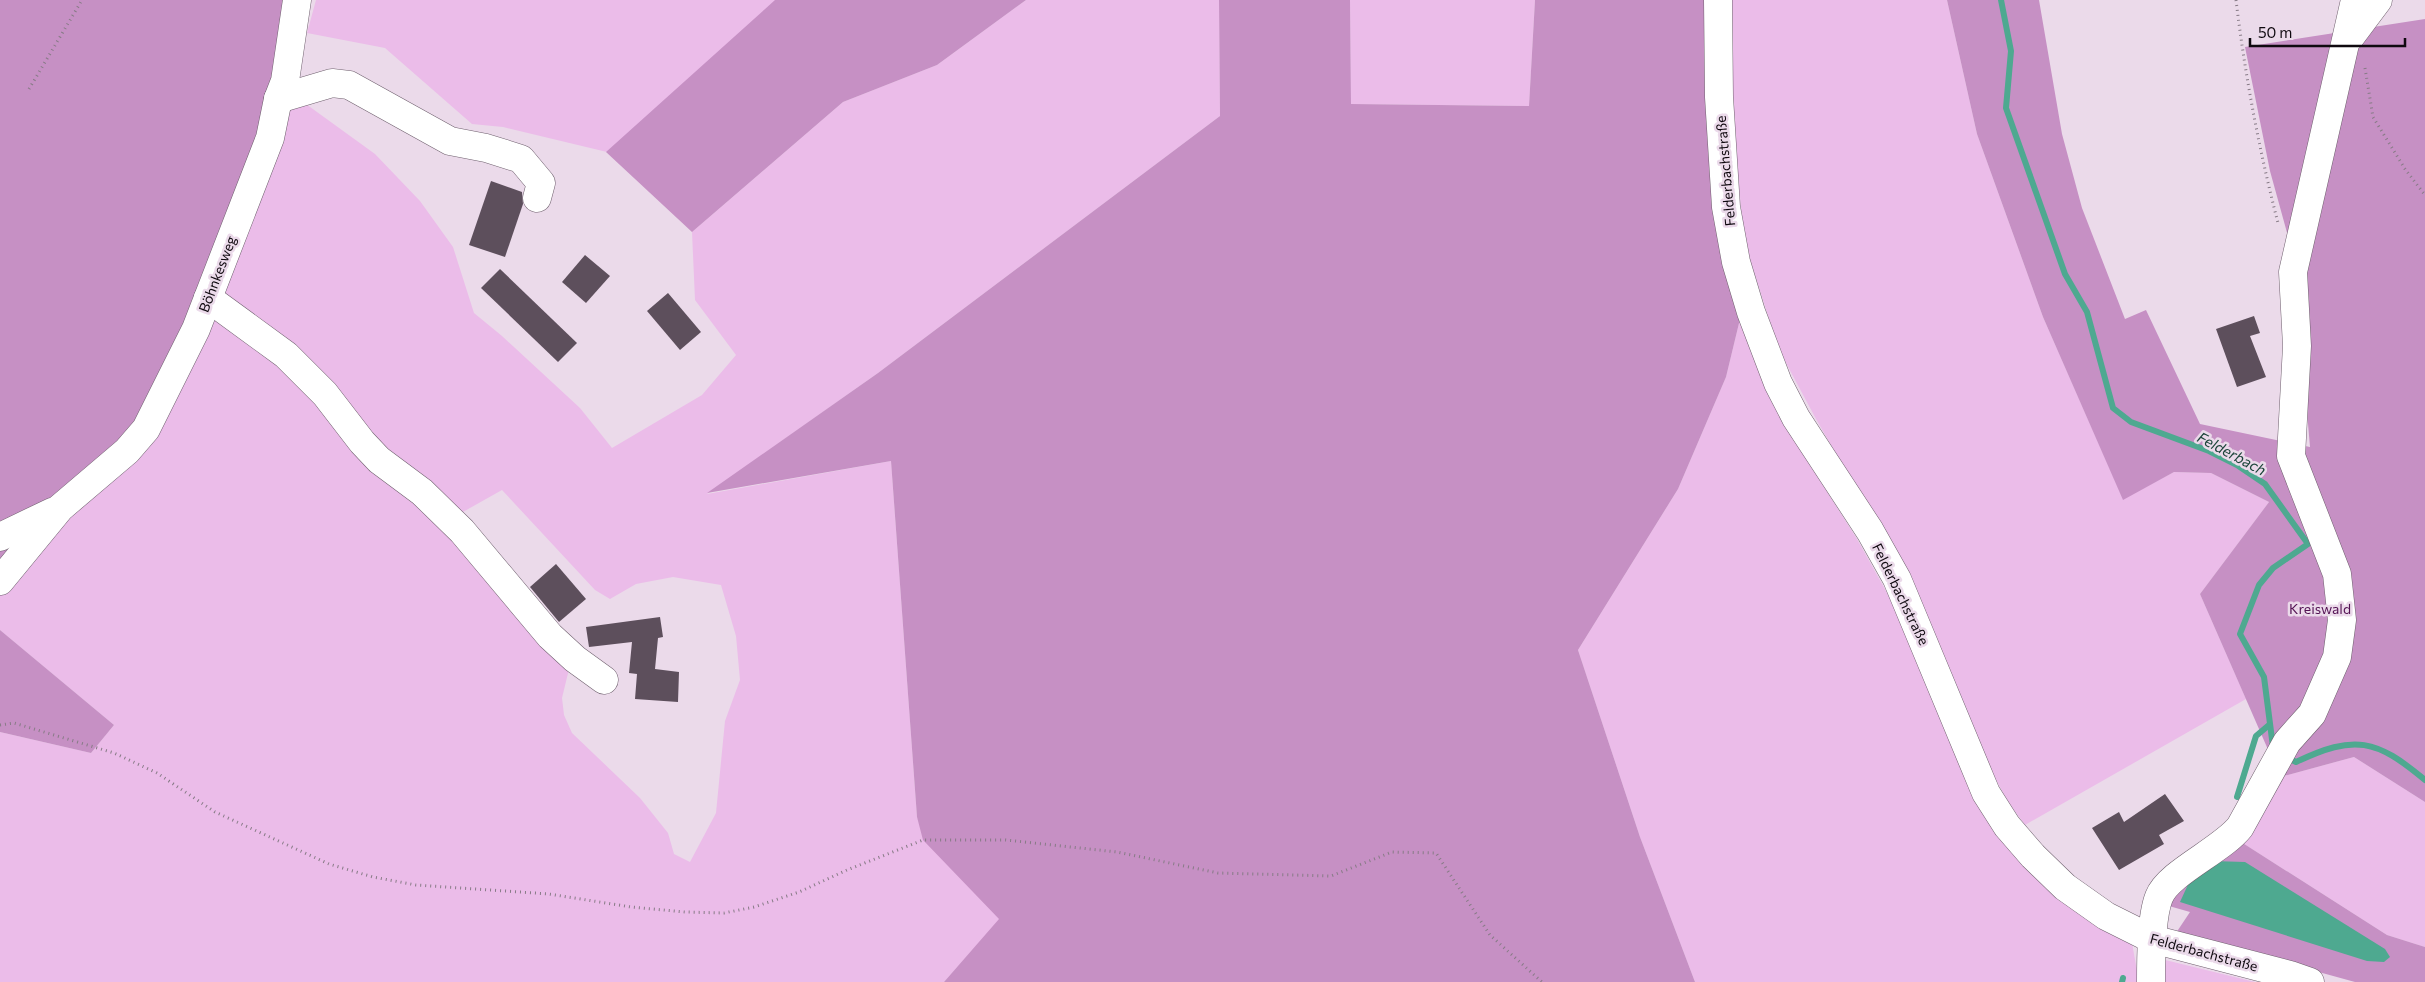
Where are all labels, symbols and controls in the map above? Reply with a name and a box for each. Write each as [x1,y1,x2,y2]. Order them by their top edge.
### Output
scale bar [2250,15,2405,47]
text: 50 m [2258,23,2292,41]
street label: Felderbachstraße [1712,115,1738,227]
street label: Böhnkesweg [195,233,239,315]
water label: Felderbach [2195,427,2269,479]
street label: Felderbachstraße [1869,540,1933,648]
park label: Kreiswald [2289,600,2351,617]
street label: Felderbachstraße [2148,929,2260,975]

